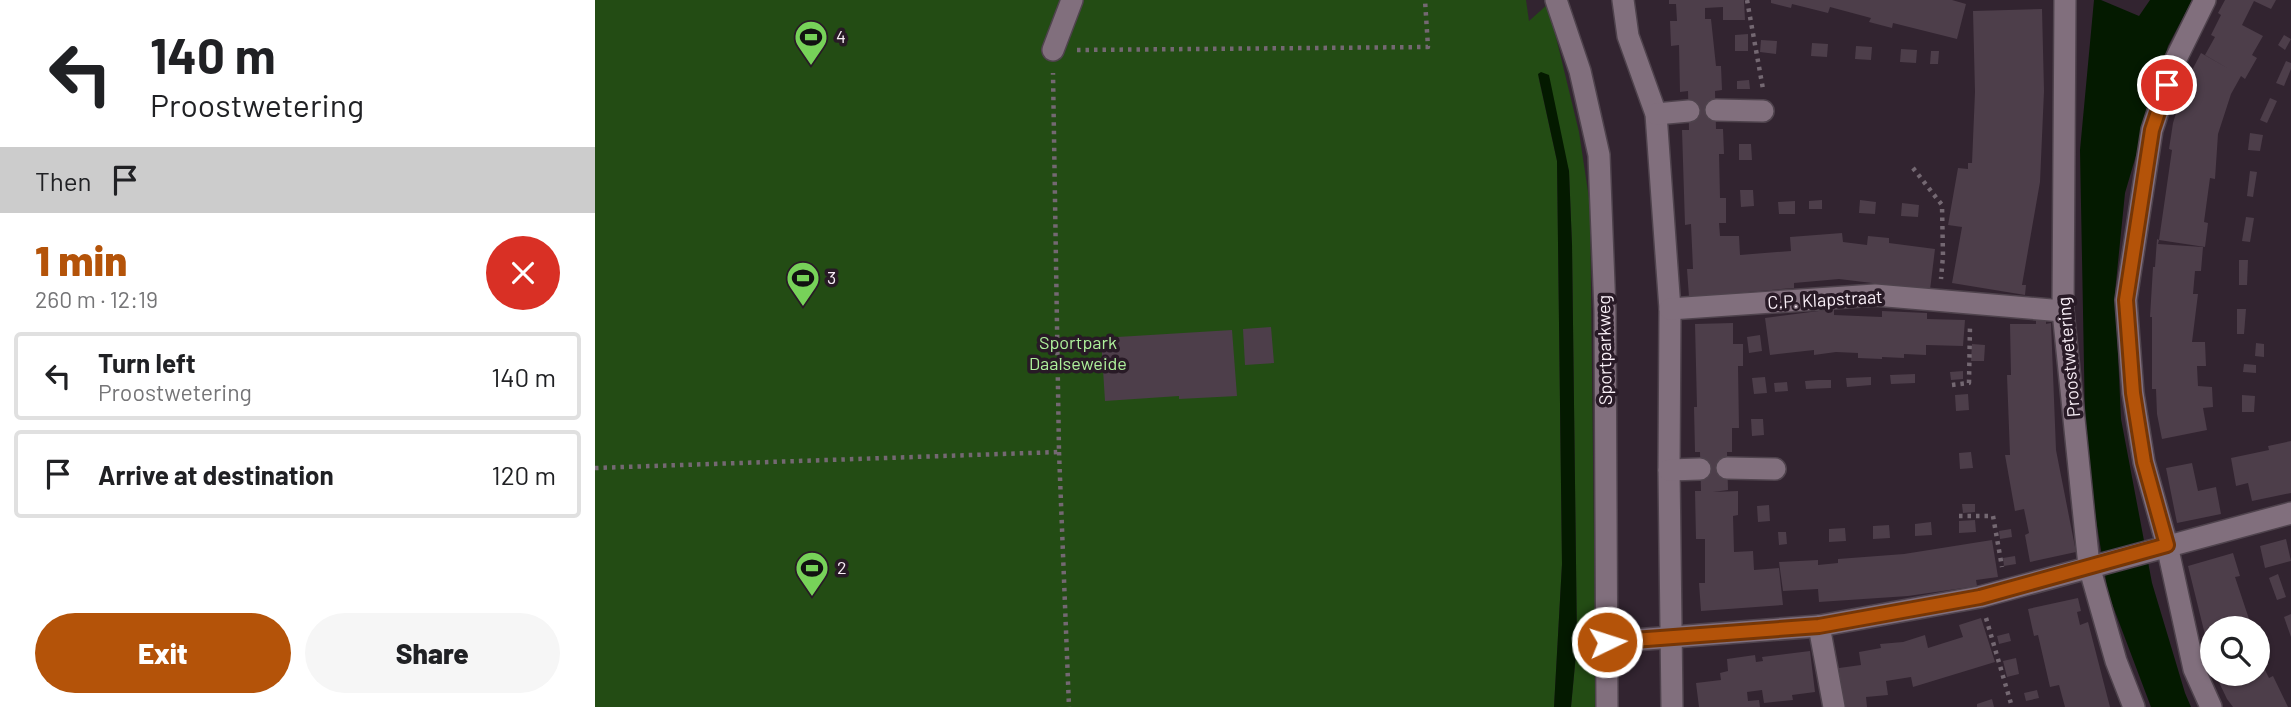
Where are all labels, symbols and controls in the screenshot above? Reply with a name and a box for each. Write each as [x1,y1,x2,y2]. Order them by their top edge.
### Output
sports icon: 4 [792,18,830,67]
text: 140 m [150,25,276,84]
place label: 4 [836,25,846,47]
icon: left [35,28,126,119]
pin [2137,55,2197,115]
icon: arrive [2148,66,2186,104]
text: Proostwetering [150,85,364,123]
icon: arrive [106,161,144,199]
text: Then [35,165,92,196]
text: 1 min [35,234,127,284]
button: close [486,236,560,310]
sports icon: 3 [784,259,822,308]
place label: 3 [827,266,836,288]
text: 260 m · 12:19 [35,285,158,313]
street label: C.P. Klapstraat [1767,285,1883,313]
street label: Sportparkweg [1592,295,1616,405]
street label: Proostwetering [2052,296,2084,418]
park label: Sportpark Daalseweide [1029,331,1127,374]
text: Turn left [98,347,196,378]
icon: left [39,357,77,395]
text: 140 m [491,361,556,392]
text: Proostwetering [98,378,252,406]
icon: arrive [39,455,77,493]
text: Arrive at destination [98,459,334,490]
text: 120 m [492,459,556,490]
sports icon: 2 [793,549,831,598]
place label: 2 [837,556,847,578]
position arrow [1570,605,1644,679]
button: Exit [35,613,291,693]
button: Share [305,613,560,693]
map controls [2200,616,2270,686]
button: search [2200,616,2270,686]

